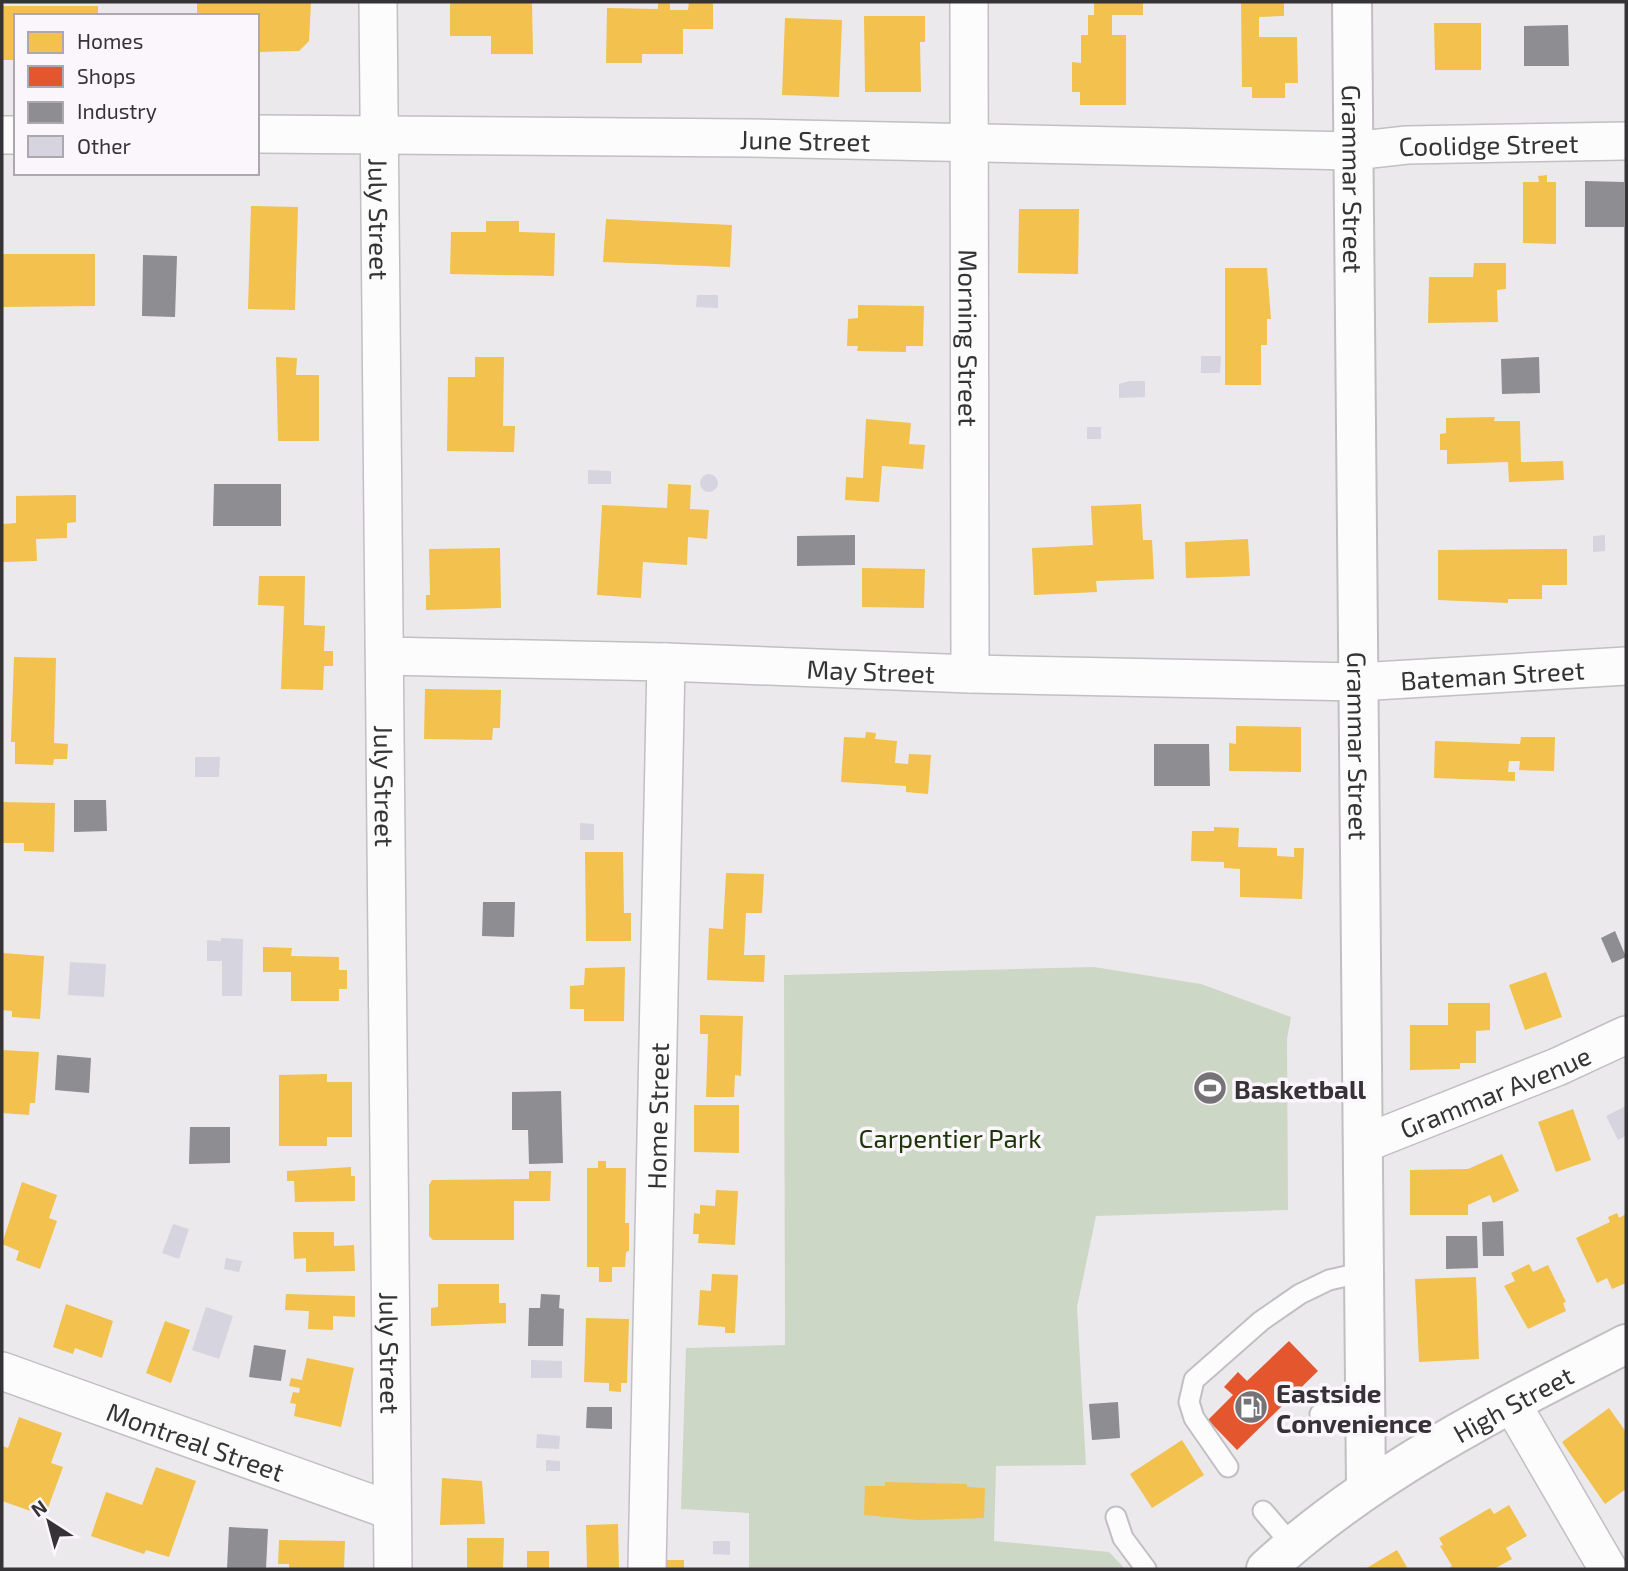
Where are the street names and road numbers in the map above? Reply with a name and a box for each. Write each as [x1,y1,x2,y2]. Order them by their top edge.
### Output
street label: Grammar Street [1337,84,1370,274]
street label: June Street [739,122,871,156]
street label: Coolidge Street [1397,126,1579,161]
street label: July Street [364,158,396,280]
street label: Morning Street [954,249,985,427]
street label: Grammar Street [1343,651,1375,841]
street label: May Street [806,652,936,688]
street label: Bateman Street [1399,653,1586,695]
street label: July Street [369,725,402,847]
street label: Grammar Avenue [1395,1038,1595,1143]
street label: Home Street [639,1042,674,1190]
street label: July Street [375,1292,407,1414]
street label: High Street [1447,1358,1578,1448]
street label: Montreal Street [103,1395,289,1487]

